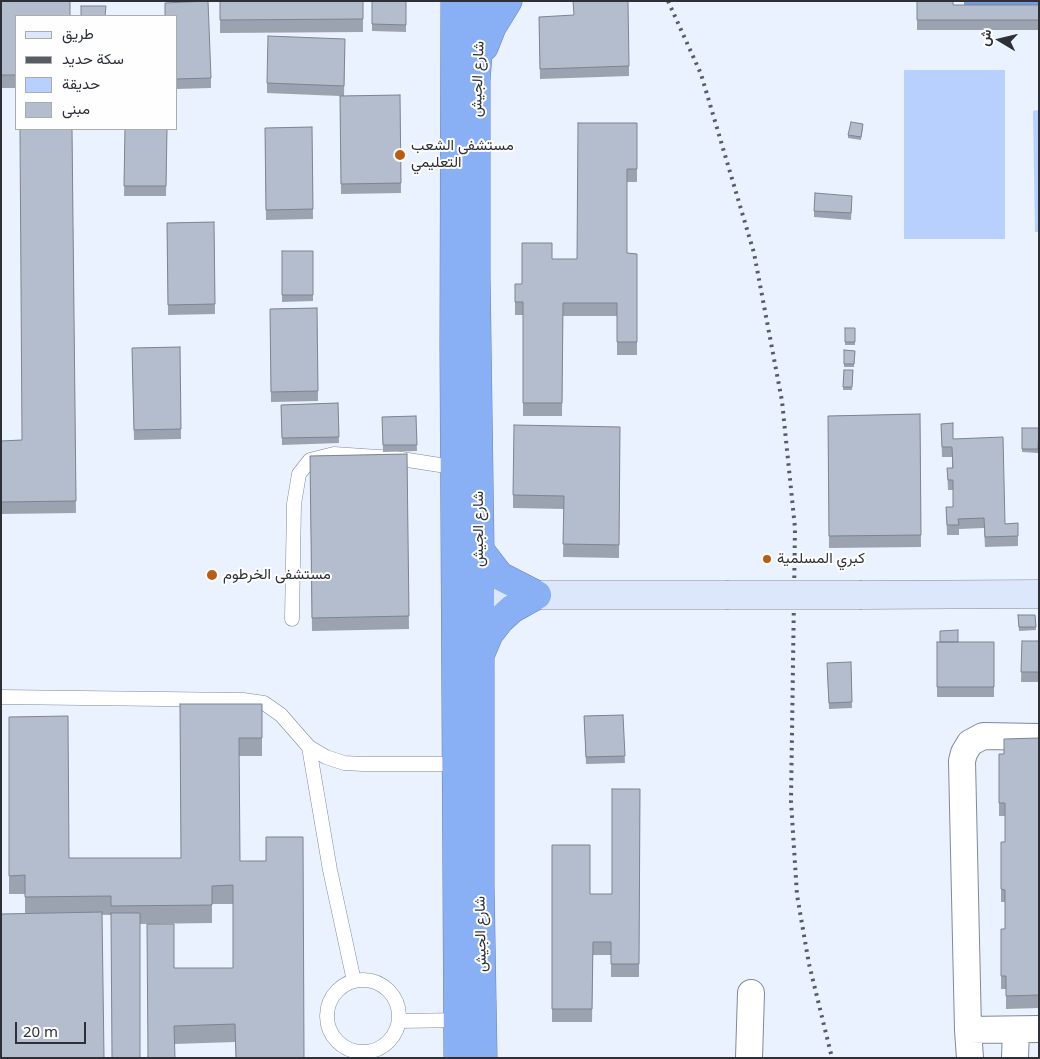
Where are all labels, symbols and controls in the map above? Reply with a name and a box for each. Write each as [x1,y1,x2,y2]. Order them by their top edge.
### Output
legend [15,15,178,130]
north arrow [975,15,1025,65]
text: طريق [62,23,94,43]
text: ش [974,28,995,47]
street label: شارع الجيش [468,41,488,117]
text: سكة حديد [62,48,124,68]
text: حديقة [62,73,100,93]
text: مبنى [62,98,90,118]
place label: مستشفى الشعب التعليمي [411,137,514,172]
marker: مستشفى الشعب التعليمي [393,148,407,162]
street label: شارع الجيش [470,491,488,567]
place label: كبري المسلمية [777,550,865,568]
marker: كبري المسلمية [761,553,773,565]
place label: مستشفى الخرطوم [223,566,331,584]
marker: مستشفى الخرطوم [205,568,219,582]
street label: شارع الجيش [471,896,491,972]
scale bar [18,1012,89,1044]
text: 20 m [23,1021,58,1041]

